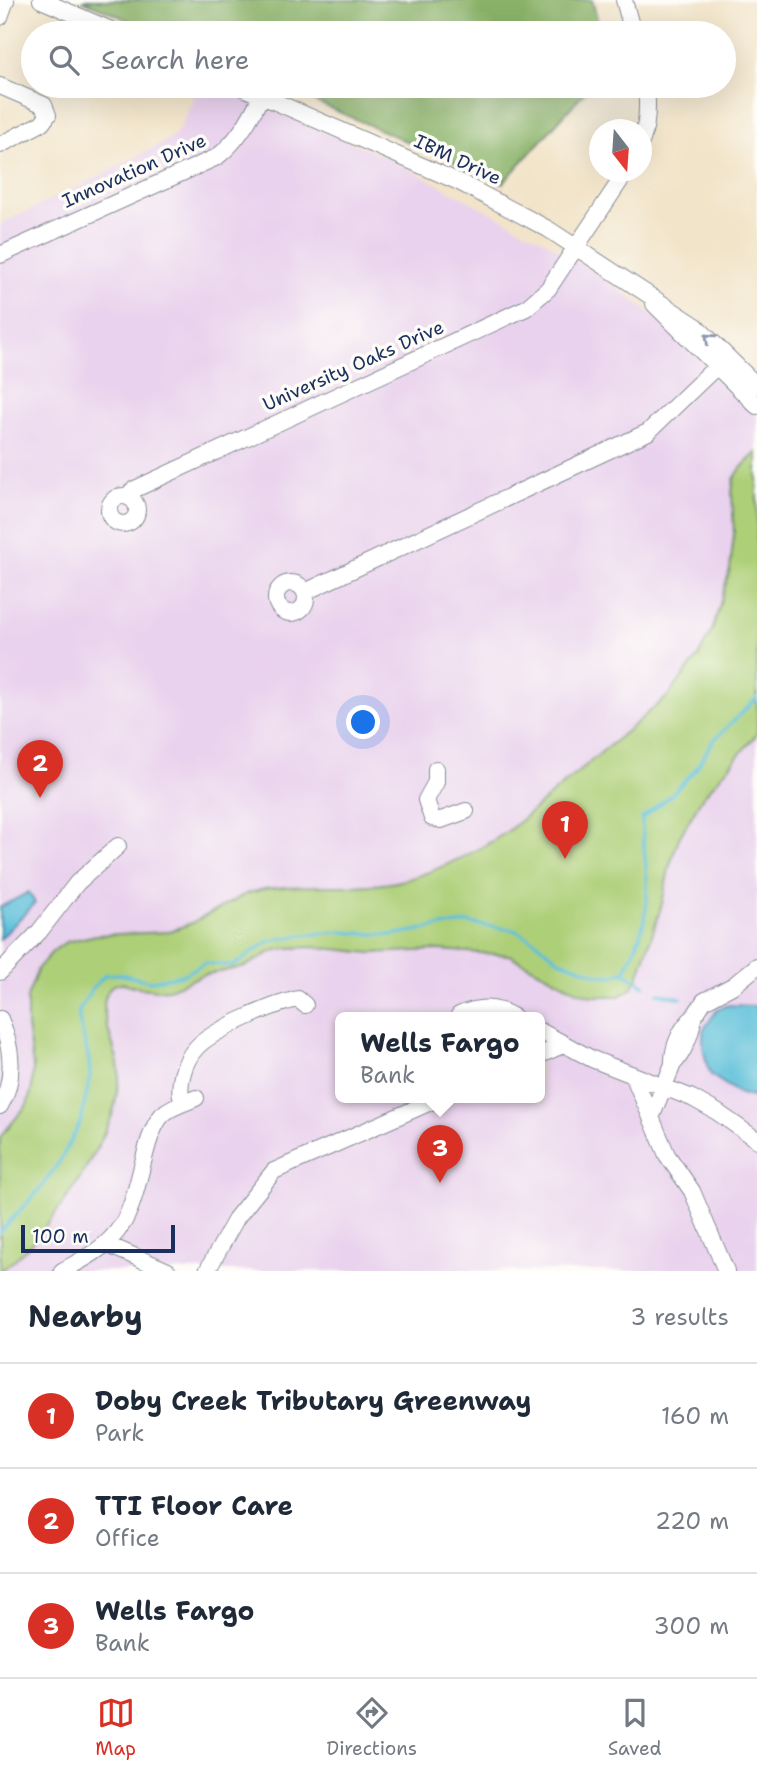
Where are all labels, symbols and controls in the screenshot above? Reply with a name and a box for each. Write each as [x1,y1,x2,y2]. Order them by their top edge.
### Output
search box [21,21,736,98]
icon: search [45,41,83,79]
text: Search here [101,42,250,77]
north arrow [589,119,652,182]
street label: Innovation Drive [58,128,210,213]
street label: IBM Drive [410,128,505,191]
street label: University Oaks Drive [259,314,448,417]
one-way arrow [704,333,717,346]
your location [346,705,380,739]
pin: 2 [17,740,63,798]
pin: 1 [542,801,588,859]
popup [335,1012,545,1103]
text: Wells Fargo [360,1025,520,1060]
text: Bank [360,1060,415,1090]
pin: 3 [417,1125,463,1183]
scale bar [21,1222,175,1254]
text: 100 m [32,1224,89,1249]
text: Nearby [28,1296,143,1337]
text: 3 results [630,1302,729,1332]
text: Doby Creek Tributary Greenway [95,1383,531,1418]
text: 1 [46,1401,56,1431]
text: 160 m [661,1401,729,1431]
text: Park [95,1418,144,1448]
text: TTI Floor Care [95,1488,293,1523]
text: 2 [43,1506,59,1536]
text: 220 m [655,1506,729,1536]
text: Office [95,1523,160,1553]
text: Wells Fargo [95,1593,254,1628]
text: 3 [43,1611,59,1641]
text: 300 m [654,1611,729,1641]
text: Bank [95,1628,150,1658]
tab: Map [95,1694,136,1761]
tab: Directions [327,1694,417,1761]
tab: Saved [608,1694,662,1761]

